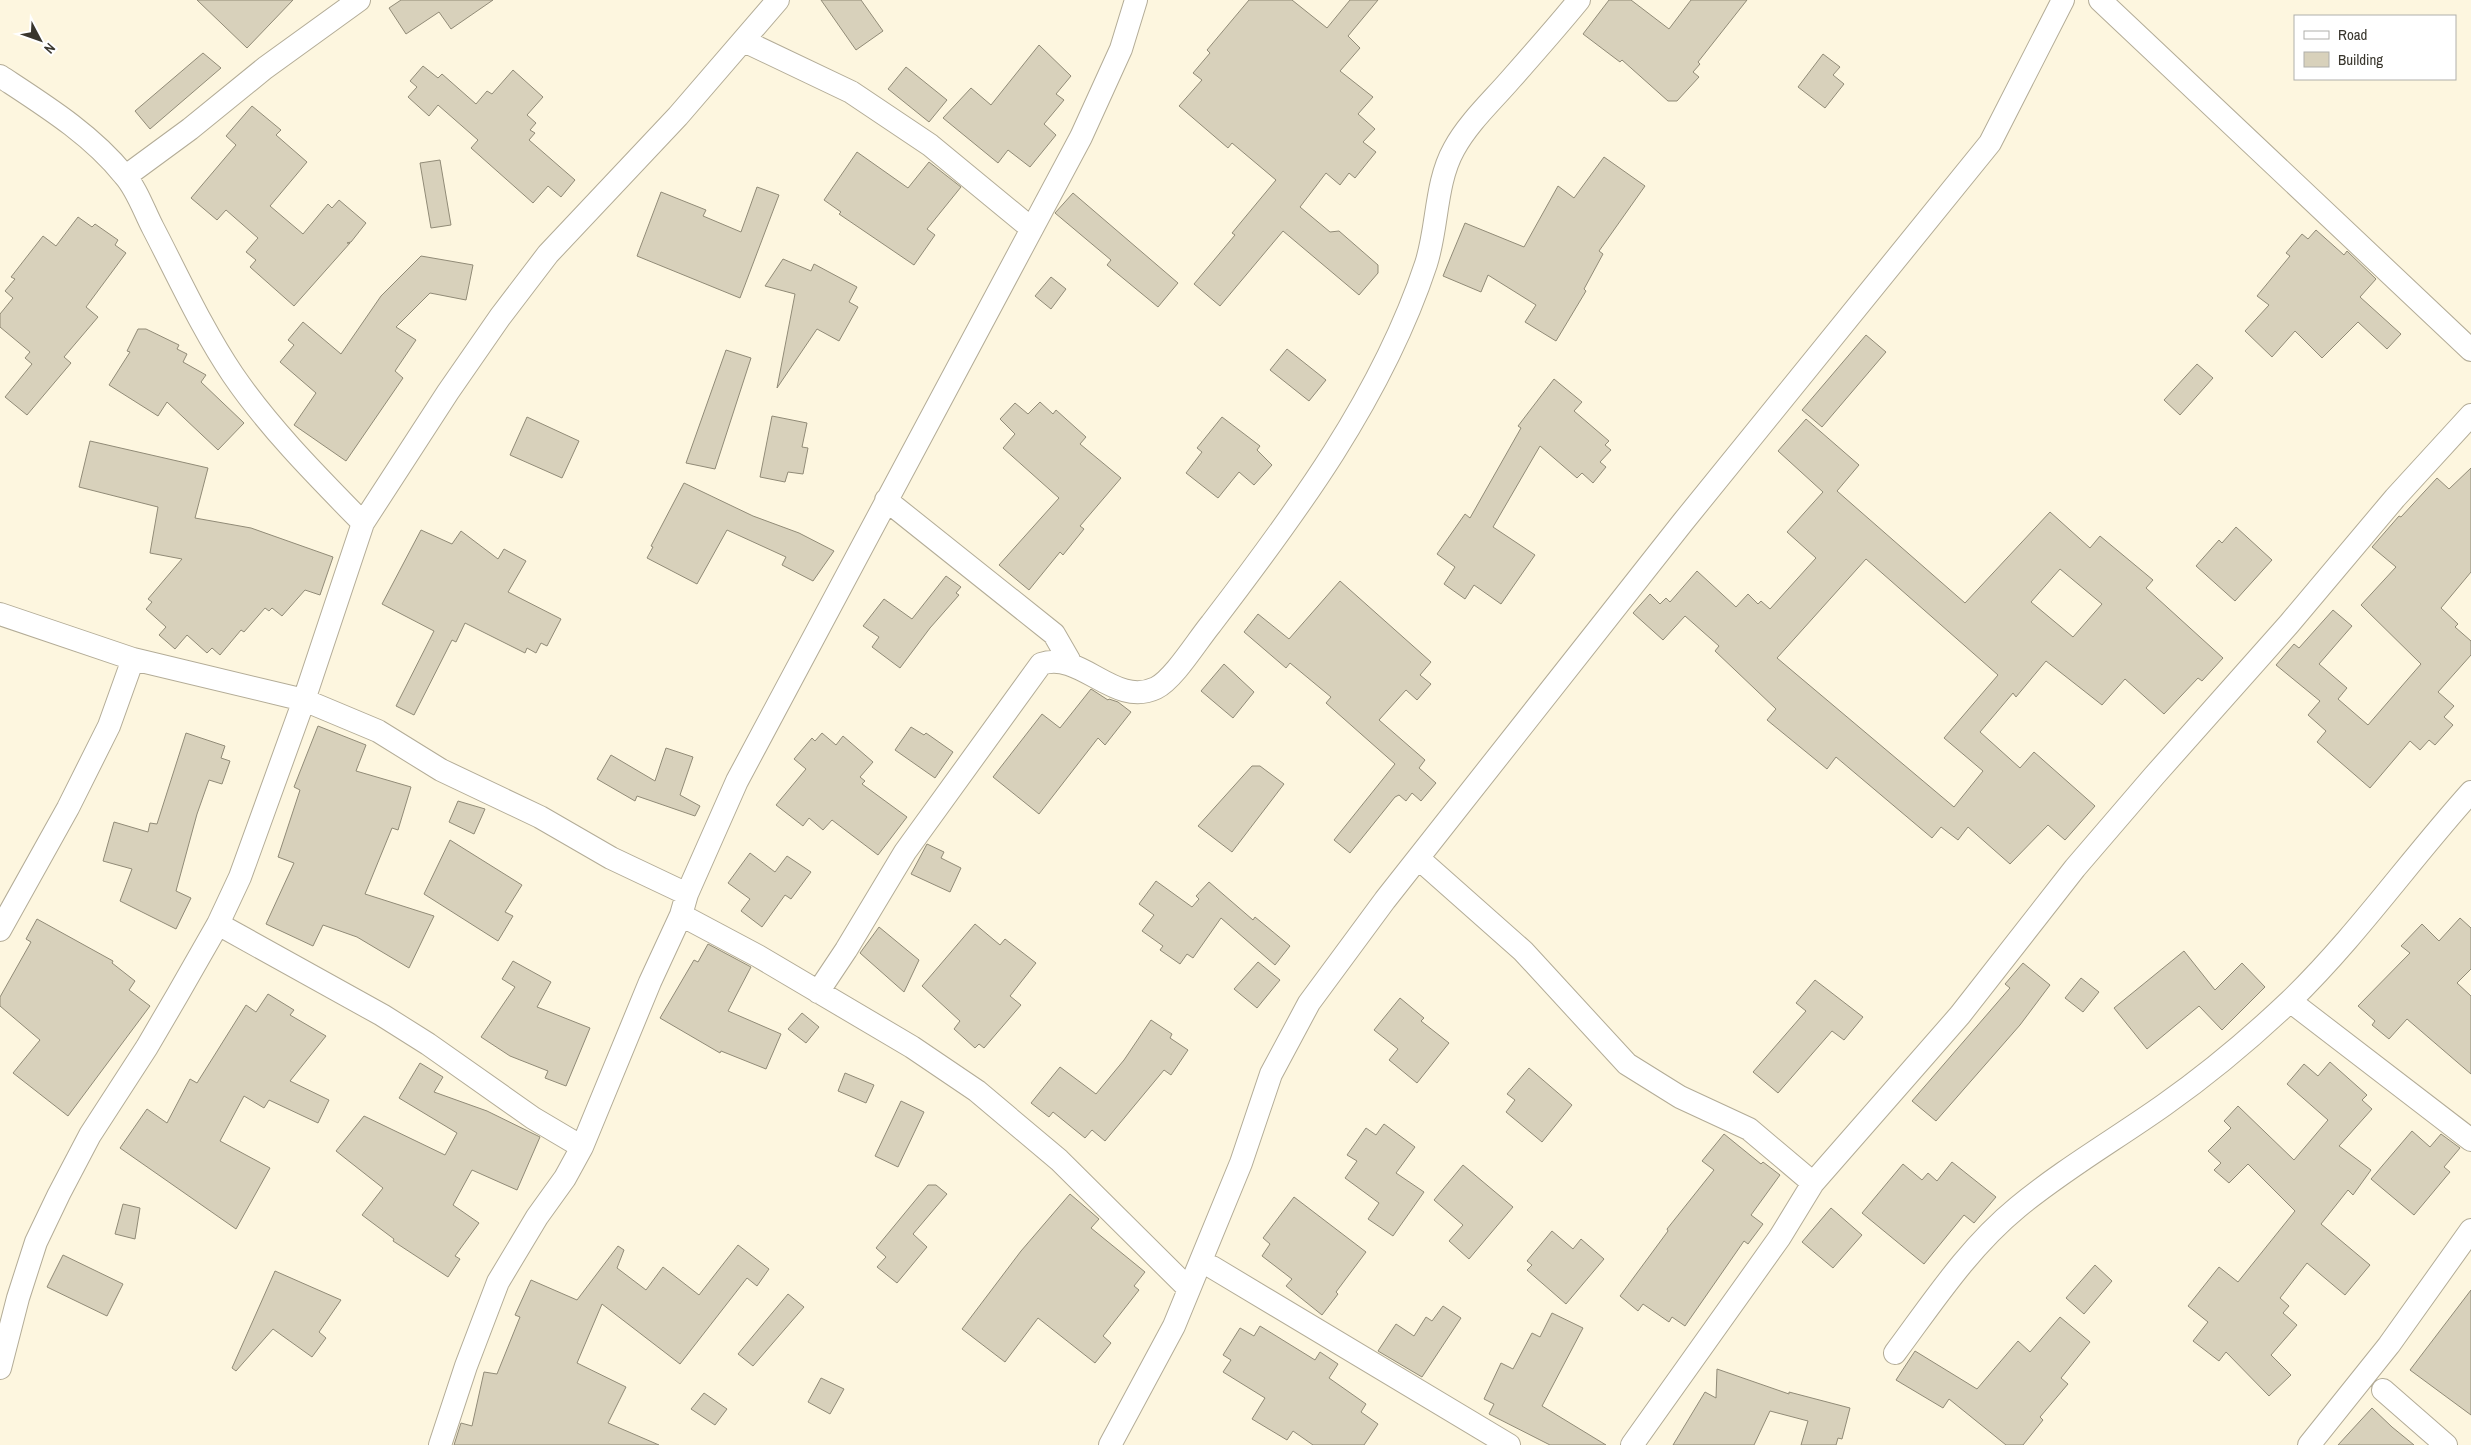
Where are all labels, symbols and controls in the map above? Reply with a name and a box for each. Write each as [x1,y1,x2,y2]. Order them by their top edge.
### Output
north arrow [15,15,65,65]
legend [2294,15,2456,80]
text: Road [2338,24,2367,45]
text: N [40,39,59,58]
text: Building [2338,49,2383,70]

